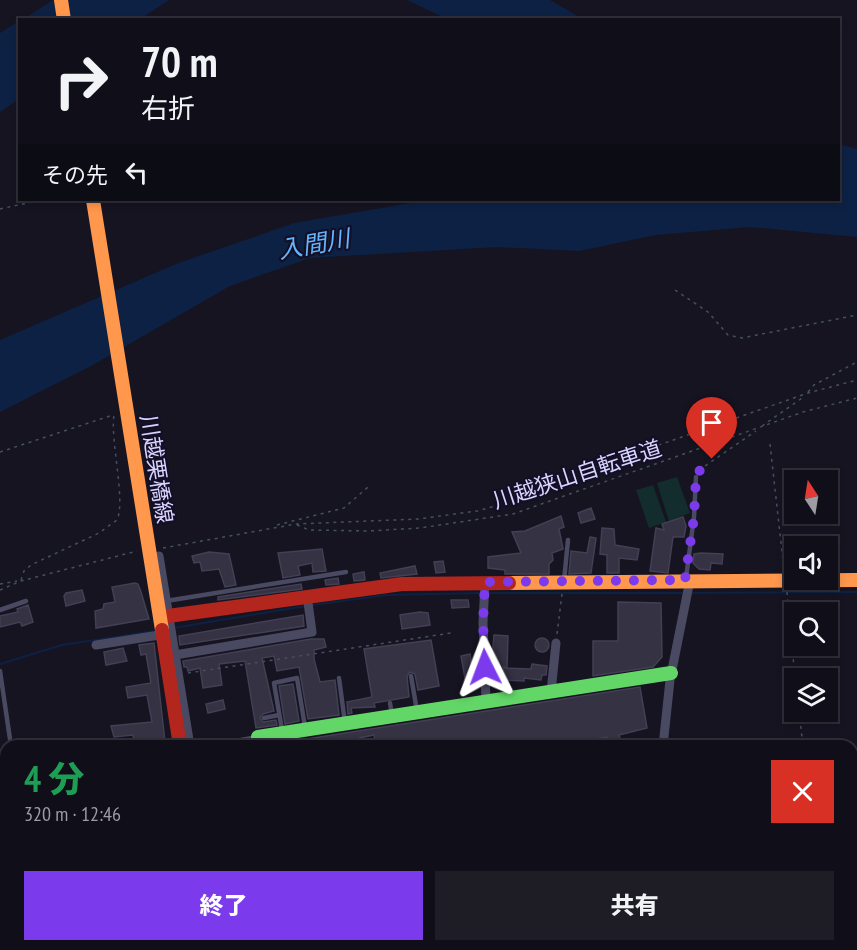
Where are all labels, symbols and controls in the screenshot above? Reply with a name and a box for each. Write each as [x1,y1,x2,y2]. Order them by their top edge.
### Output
text: 70 m [141,34,218,89]
icon: right [42,42,120,120]
text: 右折 [141,91,195,125]
icon: left [120,156,153,189]
text: その先 [42,161,108,189]
water label: 入間川 [276,222,355,266]
pin [686,397,737,459]
icon: arrive [695,406,728,439]
street label: 川越栗橋線 [135,412,179,526]
street label: 川越狭山自転車道 [489,433,665,515]
north arrow [784,470,838,524]
map controls [784,470,838,722]
button: sound [784,536,838,590]
button: search [784,602,838,656]
position arrow [453,635,517,699]
button: layers [784,668,838,722]
text: 4 分 [24,755,85,802]
button: close [771,760,834,823]
text: 320 m · 12:46 [24,801,121,827]
button: 終了 [24,871,423,940]
button: 共有 [435,871,834,940]

